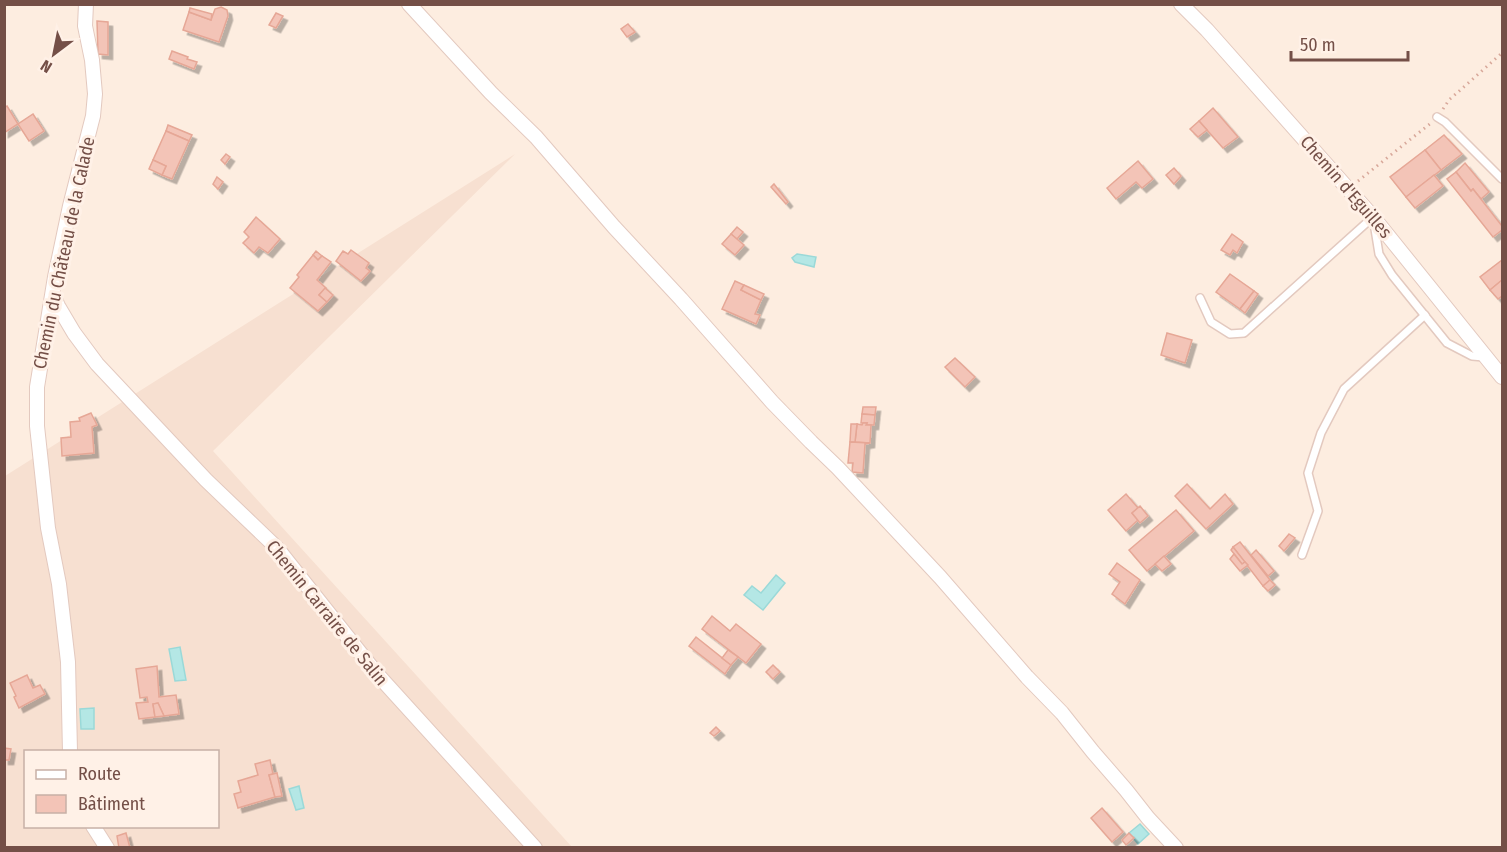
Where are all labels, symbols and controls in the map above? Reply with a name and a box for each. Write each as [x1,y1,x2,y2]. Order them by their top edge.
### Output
north arrow [24,24,84,84]
scale bar [1291,24,1408,62]
text: 50 m [1300,34,1336,56]
text: N [37,56,55,77]
street label: Chemin d'Eguilles [1295,131,1397,243]
street label: Chemin du Château de la Calade [29,135,99,371]
street label: Chemin Carraire de Salin [262,536,392,690]
legend [24,750,219,828]
text: Route [78,763,121,785]
text: Bâtiment [78,793,145,815]

